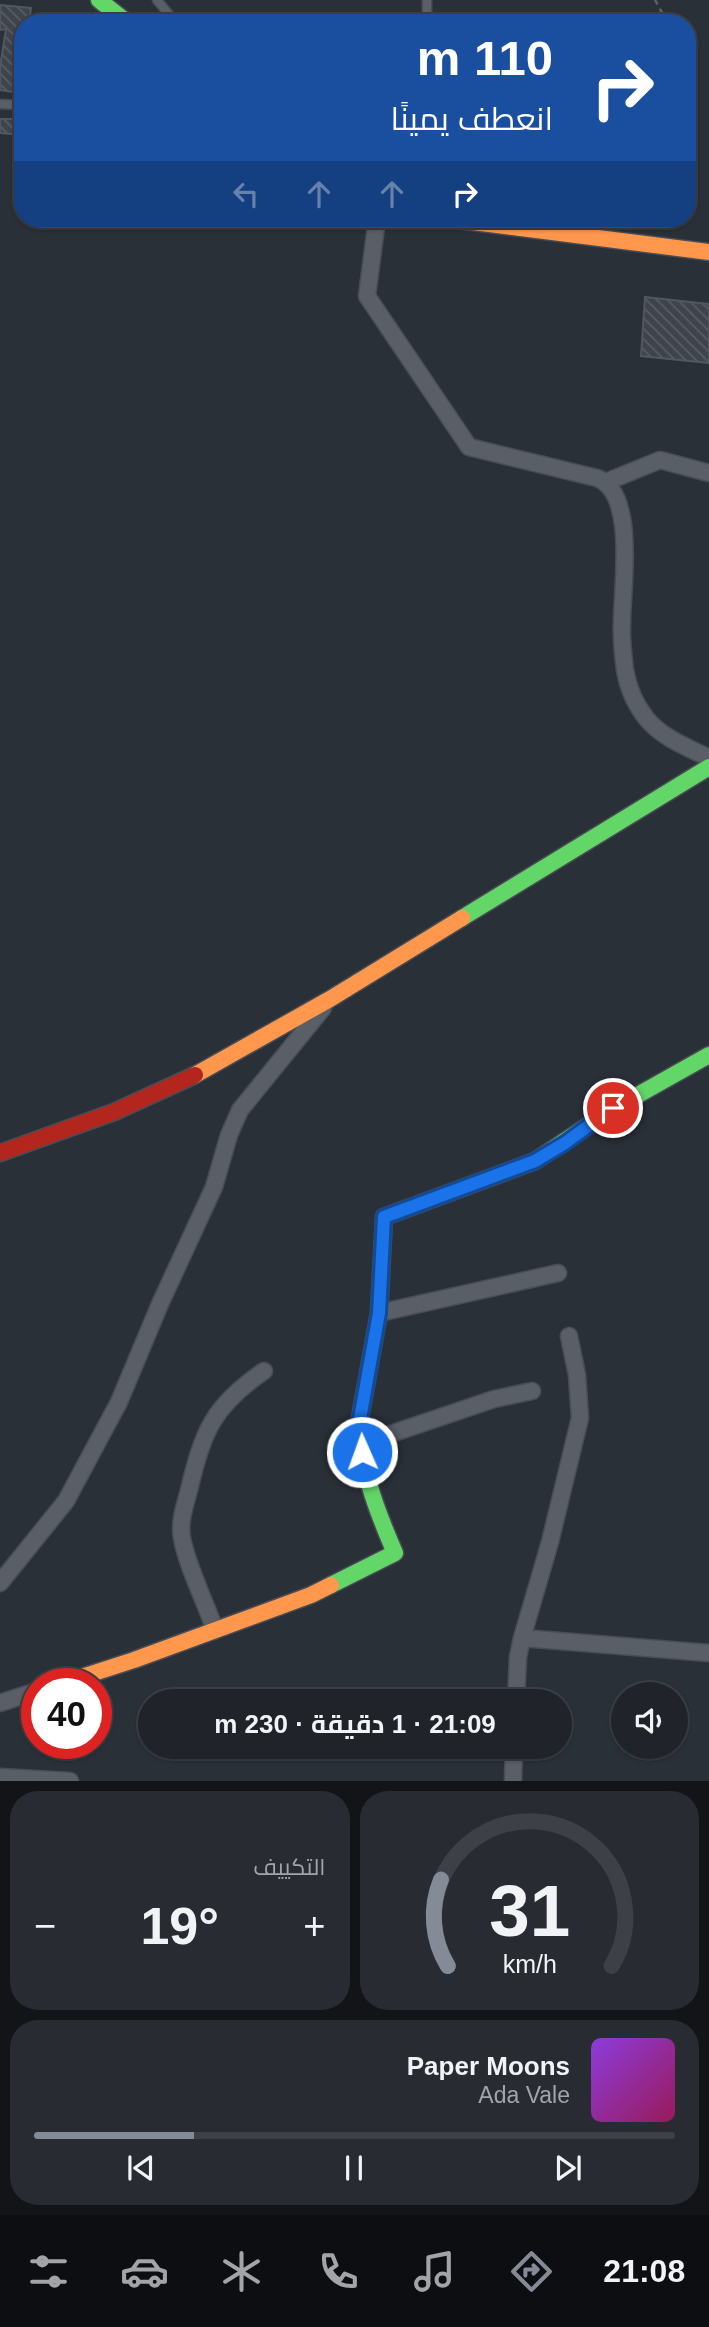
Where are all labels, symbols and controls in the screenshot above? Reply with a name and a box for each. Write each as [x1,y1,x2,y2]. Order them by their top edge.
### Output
text: 110 m [417,31,553,85]
icon: right [577,42,668,133]
text: انعطف يمينًا [390,101,553,137]
icon: left [227,175,265,213]
icon: ahead [300,175,338,213]
icon: ahead [373,175,411,213]
icon: right [446,175,484,213]
pin [583,1078,643,1138]
icon: arrive [594,1089,632,1127]
position arrow [325,1415,399,1489]
speed limit sign: 40 [21,1668,112,1759]
map controls [611,1682,688,1759]
button: sound [611,1682,688,1759]
text: 21:09 · 1 دقيقة · 230 m [214,1709,496,1739]
text: التكييف [253,1854,326,1880]
text: 31 [489,1871,570,1952]
text: 19° [140,1897,219,1955]
text: − [34,1905,56,1947]
text: + [303,1905,325,1947]
text: km/h [502,1950,556,1978]
text: Paper Moons [407,2051,570,2081]
text: Ada Vale [478,2082,570,2108]
icon: previous [122,2149,160,2187]
icon: pause [335,2149,373,2187]
icon: next [549,2149,587,2187]
icon: filters [24,2247,73,2296]
icon: car [120,2247,169,2296]
icon: climate [217,2247,266,2296]
icon: phone [314,2247,363,2296]
icon: music [410,2247,459,2296]
icon: directions [507,2247,556,2296]
text: 21:08 [603,2253,685,2289]

